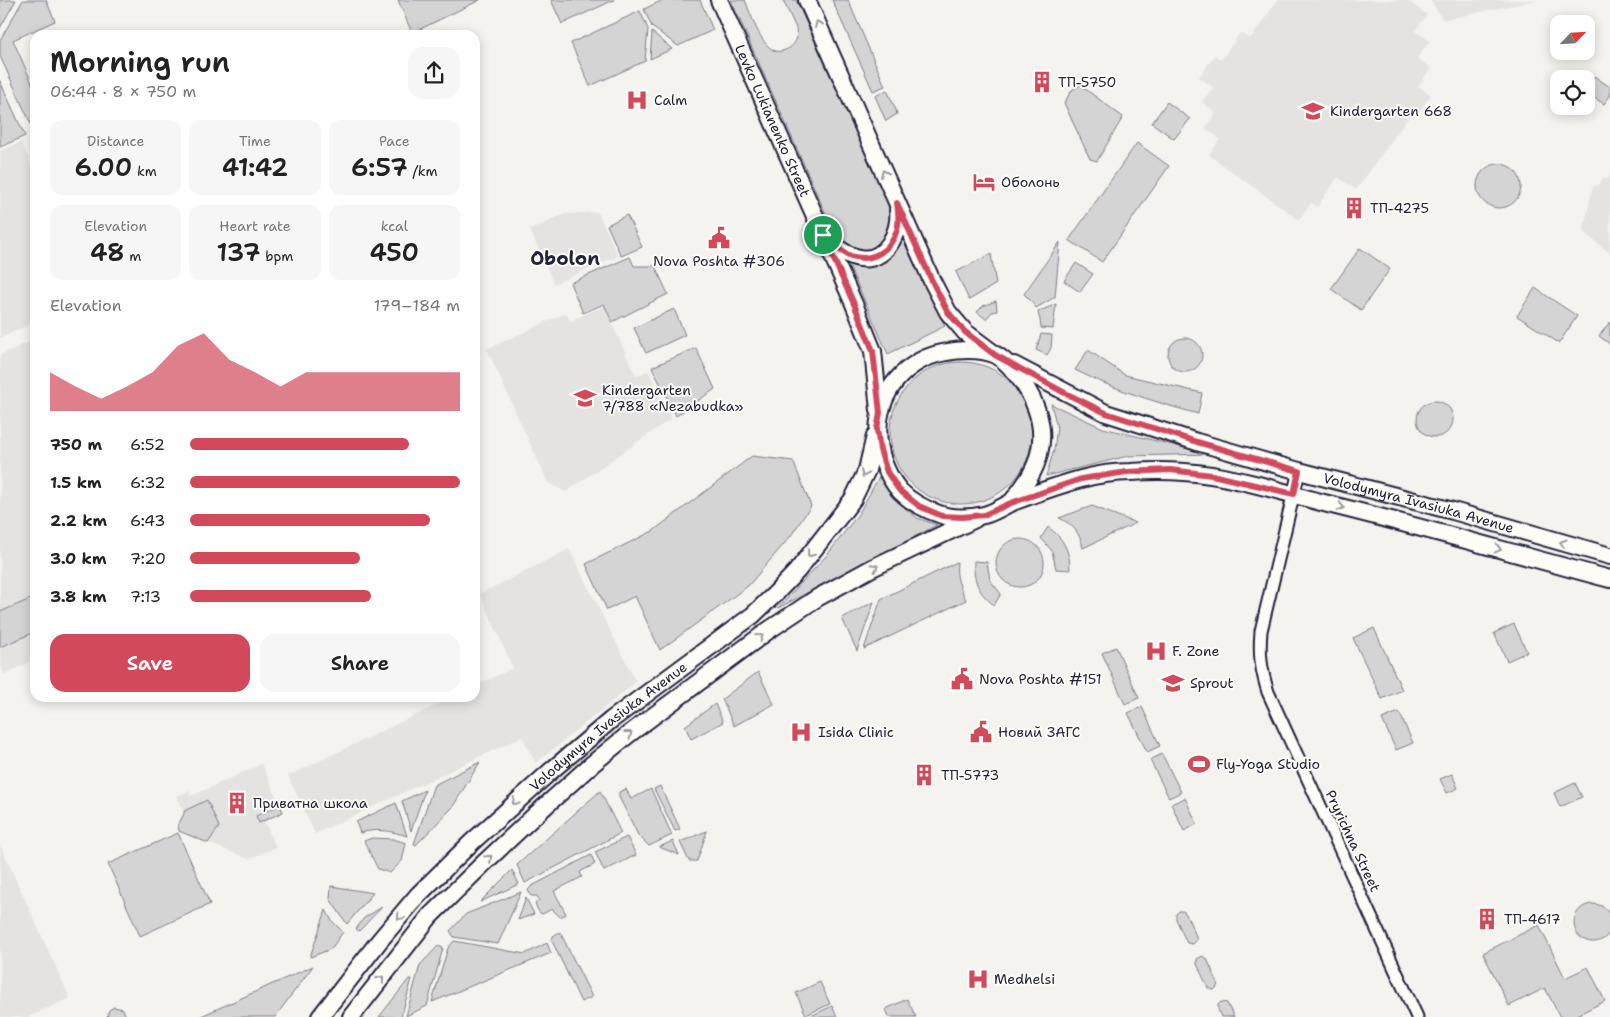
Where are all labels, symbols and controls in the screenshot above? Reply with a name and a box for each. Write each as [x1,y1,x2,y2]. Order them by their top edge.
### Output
north arrow [1550,15,1595,60]
map controls [1550,15,1595,115]
one-way arrow [813,20,824,29]
street label: Levko Lukianenko Street [731,42,814,200]
text: Morning run [50,43,230,81]
button: share [408,47,460,99]
building icon: ТП-5750 [1029,69,1055,95]
button: locate [1550,70,1595,115]
place label: ТП-5750 [1058,73,1116,91]
text: 06:44 · 8 × 750 m [50,81,196,102]
hospital icon: Calm [624,87,650,113]
place label: Calm [654,91,687,109]
school or university icon: Kindergarten 668 [1300,98,1326,124]
place label: Kindergarten 668 [1330,102,1452,120]
text: Distance [87,132,144,150]
text: Time [239,132,271,150]
text: Pace [379,132,410,150]
text: 6.00 [75,150,132,184]
text: 41:42 [222,150,288,184]
text: 6:57 [351,150,408,184]
text: km [132,162,157,180]
text: /km [408,162,438,180]
one-way arrow [879,169,890,178]
hotel icon: Оболонь [971,169,997,195]
place label: Оболонь [1001,173,1060,191]
building icon: ТП-4275 [1341,195,1367,221]
place label: ТП-4275 [1370,199,1429,217]
pin [802,214,844,256]
text: Elevation [84,217,147,235]
text: Heart rate [219,217,291,235]
text: kcal [381,217,408,235]
icon: arrive [809,221,837,249]
public building icon: Nova Poshta #306 [706,225,732,251]
text: 48 [90,235,125,269]
text: 137 [217,235,260,269]
text: 450 [370,235,419,269]
district label: Obolon [530,246,600,271]
text: m [125,247,141,265]
text: bpm [260,247,293,265]
place label: Nova Poshta #306 [653,252,785,270]
text: Elevation [50,295,122,316]
text: 179–184 m [374,295,460,316]
place label: Kindergarten 7/788 «Nezabudka» [602,381,744,415]
school or university icon: Kindergarten 7/788 «Nezabudka» [572,385,598,411]
text: 750 m [50,434,102,455]
text: 6:52 [130,434,165,455]
one-way arrow [860,469,871,478]
street label: Volodymyra Ivasiuka Avenue [1321,469,1516,537]
text: 1.5 km [50,472,102,493]
text: 6:32 [130,472,166,493]
one-way arrow [1337,501,1346,512]
text: 2.2 km [50,510,107,531]
text: 6:43 [130,510,165,531]
one-way arrow [1560,538,1568,548]
one-way arrow [1494,543,1502,553]
text: 3.0 km [50,548,106,569]
text: 7:20 [130,548,166,569]
one-way arrow [808,548,816,557]
one-way arrow [870,563,879,573]
text: 3.8 km [50,586,107,607]
text: 7:13 [130,586,161,607]
button: Save [50,634,250,692]
button: Share [260,634,460,692]
one-way arrow [754,635,763,643]
hospital icon: F. Zone [1143,638,1169,664]
place label: F. Zone [1172,642,1220,660]
street label: Volodymyra Ivasiuka Avenue [526,658,691,795]
public building icon: Nova Poshta #151 [949,666,975,692]
place label: Nova Poshta #151 [979,670,1102,688]
school or university icon: Sprout [1160,670,1186,696]
place label: Sprout [1190,674,1234,692]
hospital icon: Isida Clinic [788,719,814,745]
public building icon: Новий ЗАГС [968,719,994,745]
place label: Isida Clinic [818,723,894,741]
place label: Новий ЗАГС [998,723,1080,741]
one-way arrow [623,732,632,740]
sports icon: Fly-Yoga Studio [1186,751,1212,777]
place label: Fly-Yoga Studio [1216,755,1320,773]
building icon: ТП-5773 [911,762,937,788]
place label: ТП-5773 [941,766,999,784]
street label: Pryrichna Street [1322,787,1384,895]
building icon: Приватна школа [224,790,250,816]
place label: Приватна школа [253,794,368,812]
one-way arrow [512,797,521,806]
one-way arrow [484,855,493,864]
building icon: ТП-4617 [1474,906,1500,932]
place label: ТП-4617 [1504,910,1561,928]
one-way arrow [397,911,406,920]
hospital icon: Medhelsi [965,966,991,992]
place label: Medhelsi [994,970,1055,988]
one-way arrow [375,975,384,984]

